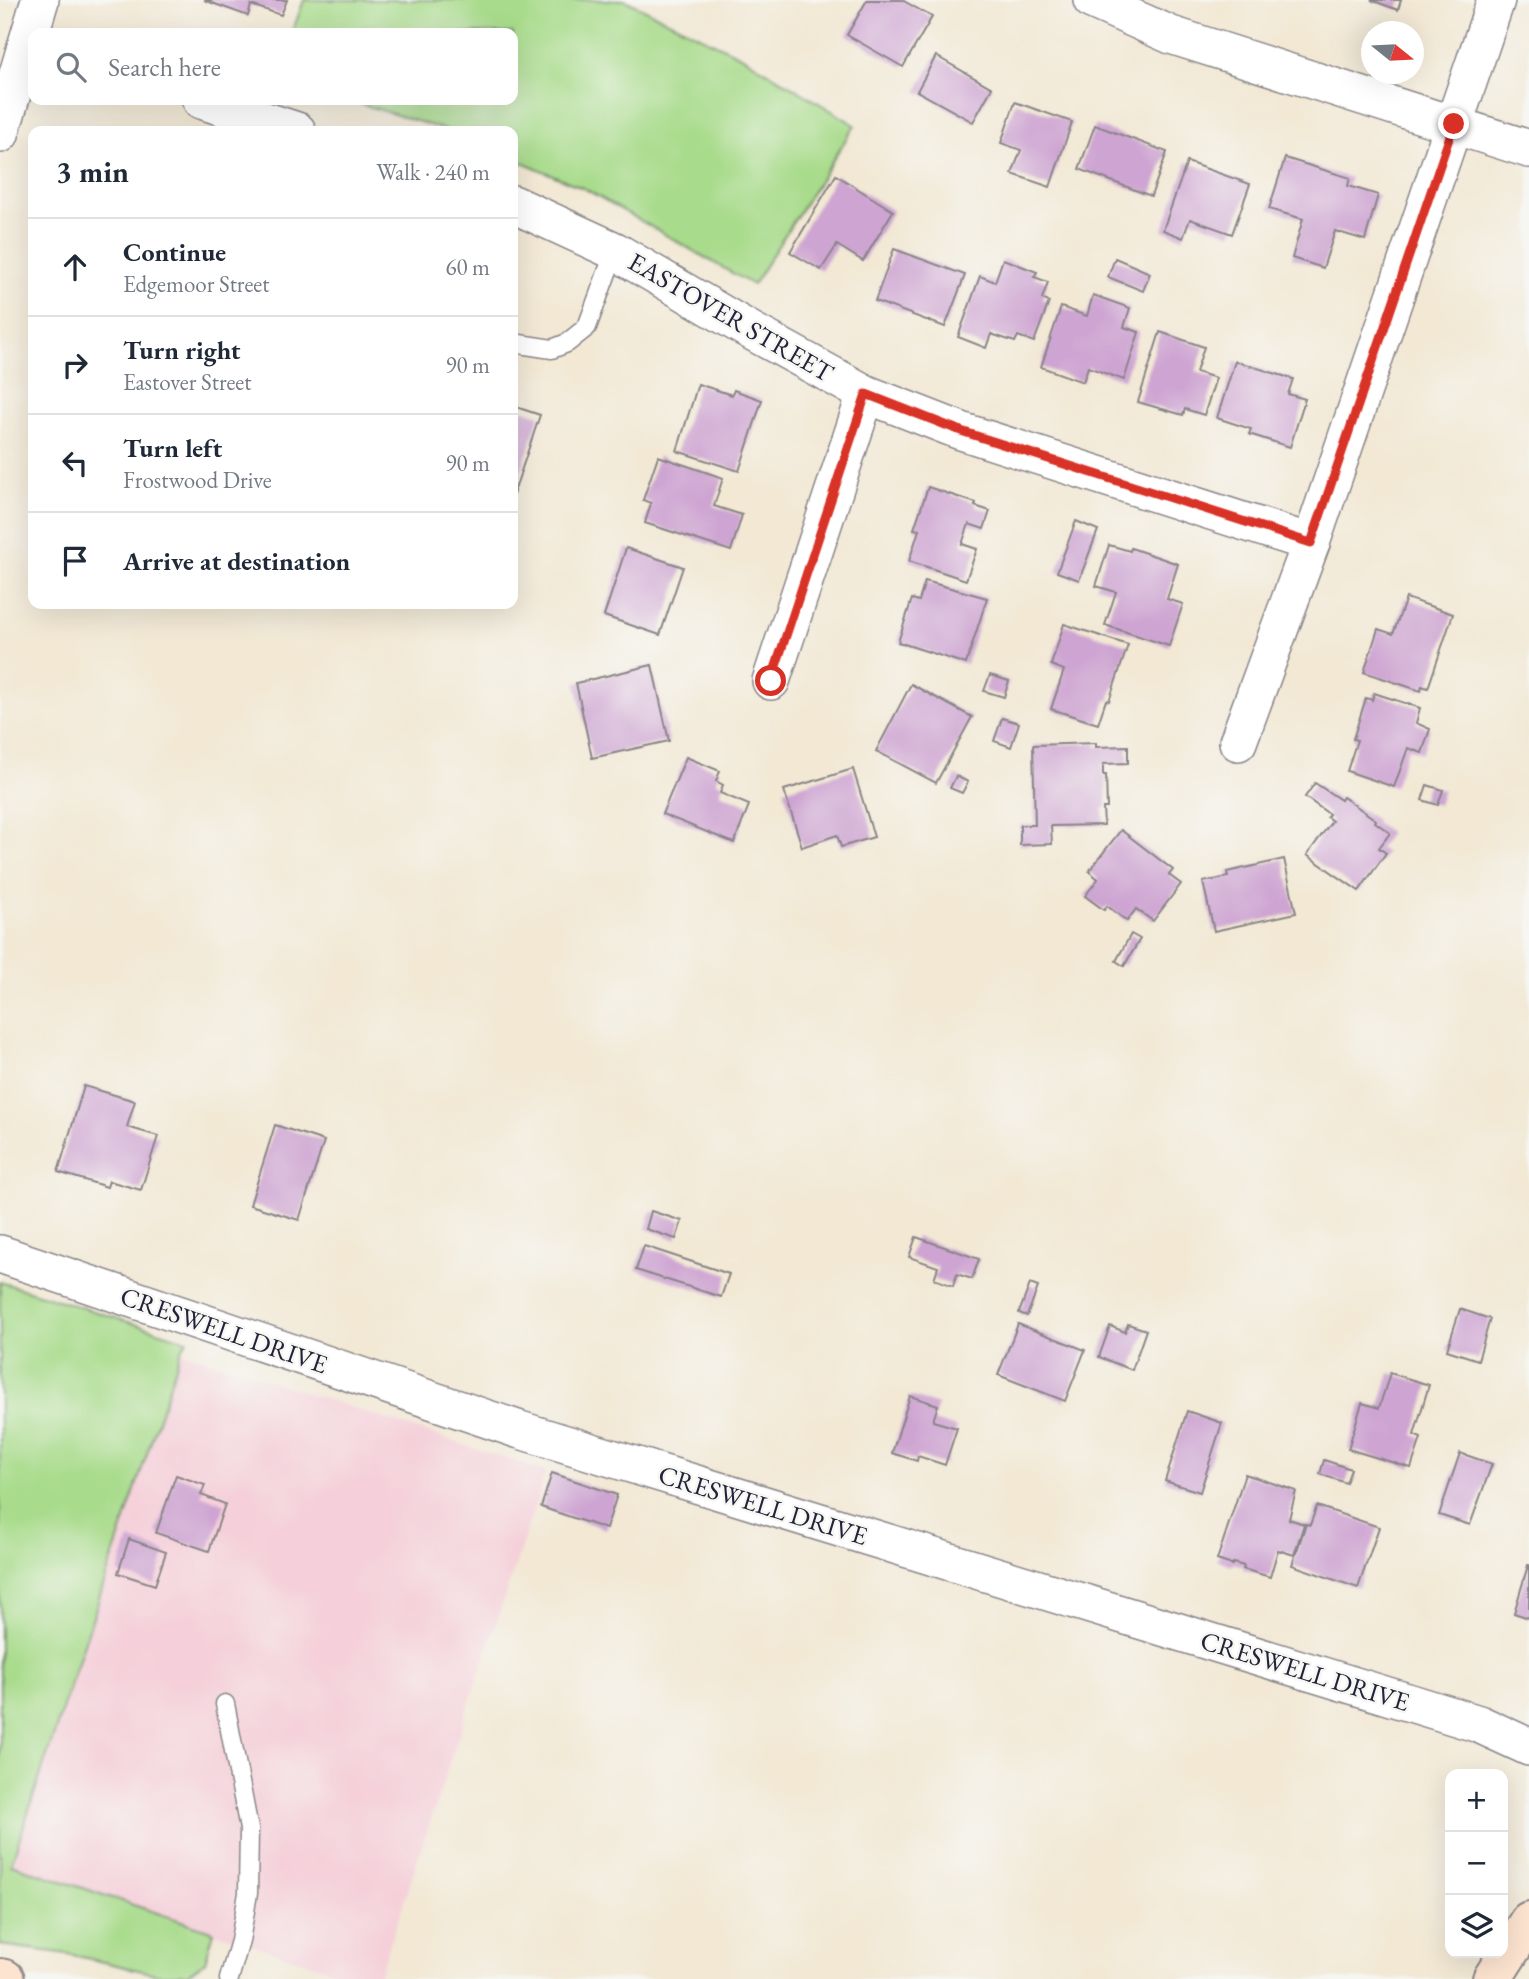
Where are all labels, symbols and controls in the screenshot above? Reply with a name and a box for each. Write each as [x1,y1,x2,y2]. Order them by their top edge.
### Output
north arrow [1361,21,1424,84]
search box [28,28,518,105]
icon: search [52,48,90,86]
text: Search here [108,50,221,84]
route end [1438,108,1469,139]
text: 3 min [56,152,129,191]
text: Walk · 240 m [376,157,490,187]
text: Continue [123,235,226,269]
street label: EASTOVER STREET [622,244,840,390]
icon: ahead [56,248,94,286]
text: 60 m [445,252,490,282]
text: Edgemoor Street [123,269,270,299]
text: Turn right [123,333,241,367]
icon: right [56,346,94,384]
text: 90 m [445,350,490,380]
text: Eastover Street [123,367,252,397]
text: Turn left [123,431,222,465]
icon: left [56,444,94,482]
text: 90 m [445,448,490,478]
text: Frostwood Drive [123,465,272,495]
icon: arrive [56,542,94,580]
text: Arrive at destination [123,544,350,578]
route start [755,665,786,696]
street label: CRESWELL DRIVE [116,1279,332,1381]
street label: CRESWELL DRIVE [654,1457,872,1553]
street label: CRESWELL DRIVE [1196,1623,1414,1719]
map controls [1445,1769,1508,1958]
button: + [1445,1769,1508,1832]
button: − [1445,1832,1508,1895]
button: layers [1445,1895,1508,1958]

